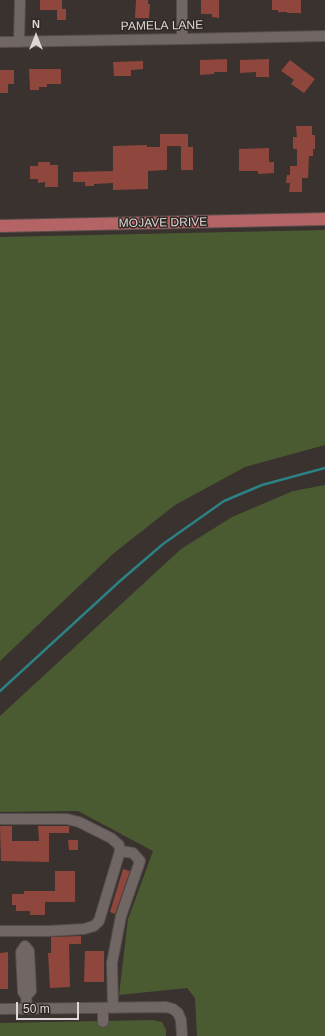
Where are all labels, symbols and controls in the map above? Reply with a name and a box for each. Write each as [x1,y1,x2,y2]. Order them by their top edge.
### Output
north arrow [16,16,56,56]
text: N [32,18,40,30]
street label: PAMELA LANE [121,18,203,34]
street label: MOJAVE DRIVE [119,215,207,231]
scale bar [18,994,81,1020]
text: 50 m [23,1002,50,1016]

